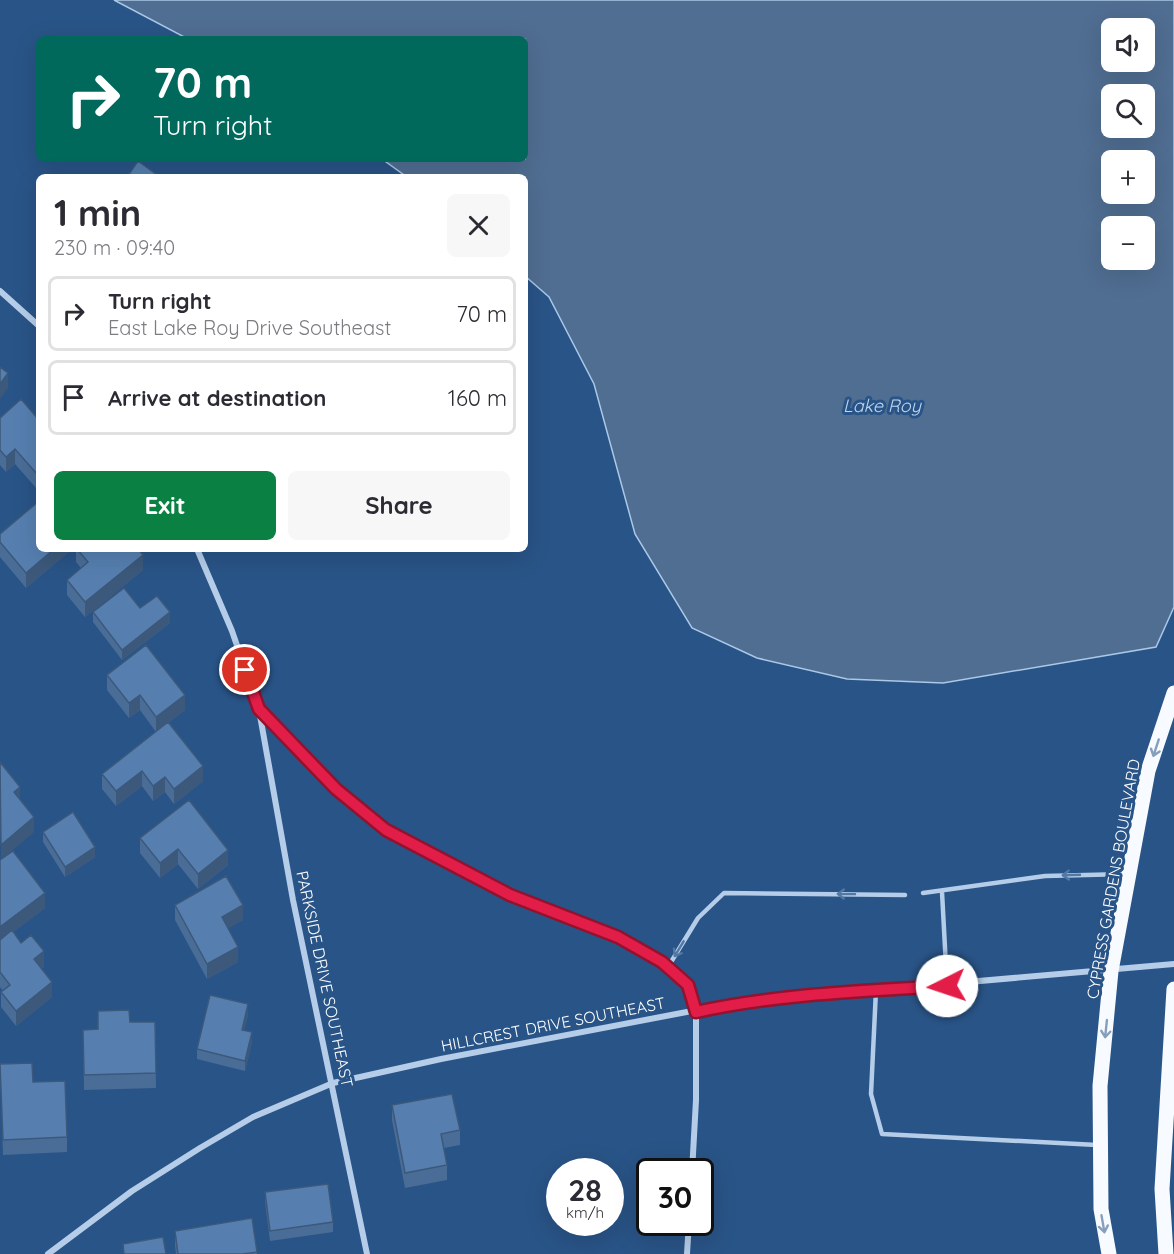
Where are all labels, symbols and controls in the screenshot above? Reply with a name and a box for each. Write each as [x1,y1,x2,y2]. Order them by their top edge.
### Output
map controls [1101,18,1155,270]
button: sound [1101,18,1155,72]
text: 70 m [153,56,252,109]
icon: right [54,60,132,138]
button: search [1101,84,1155,138]
text: Turn right [153,108,272,142]
button: + [1101,150,1155,204]
text: 1 min [54,190,141,235]
button: close [447,194,510,257]
button: − [1101,216,1155,270]
text: 230 m · 09:40 [54,235,175,260]
text: Turn right [108,287,212,315]
icon: right [57,297,90,330]
text: 70 m [457,300,507,328]
text: East Lake Roy Drive Southeast [108,315,391,340]
icon: arrive [57,381,90,414]
text: Arrive at destination [108,384,326,412]
text: 160 m [448,384,507,412]
water label: Lake Roy [843,394,923,417]
button: Exit [54,471,276,540]
button: Share [288,471,510,540]
pin [219,644,270,695]
icon: arrive [228,653,261,686]
one-way arrow [1150,738,1161,757]
street label: CYPRESS GARDENS BOULEVARD [1082,757,1144,1001]
street label: PARKSIDE DRIVE SOUTHEAST [292,869,358,1089]
one-way arrow [1062,870,1082,881]
one-way arrow [837,888,857,900]
one-way arrow [673,940,685,957]
position arrow [915,954,979,1018]
street label: HILLCREST DRIVE SOUTHEAST [439,992,667,1056]
one-way arrow [1100,1019,1111,1039]
speed limit sign: 30 [636,1158,714,1236]
text: 28 [568,1171,602,1209]
text: km/h [566,1203,604,1222]
one-way arrow [1098,1213,1109,1233]

